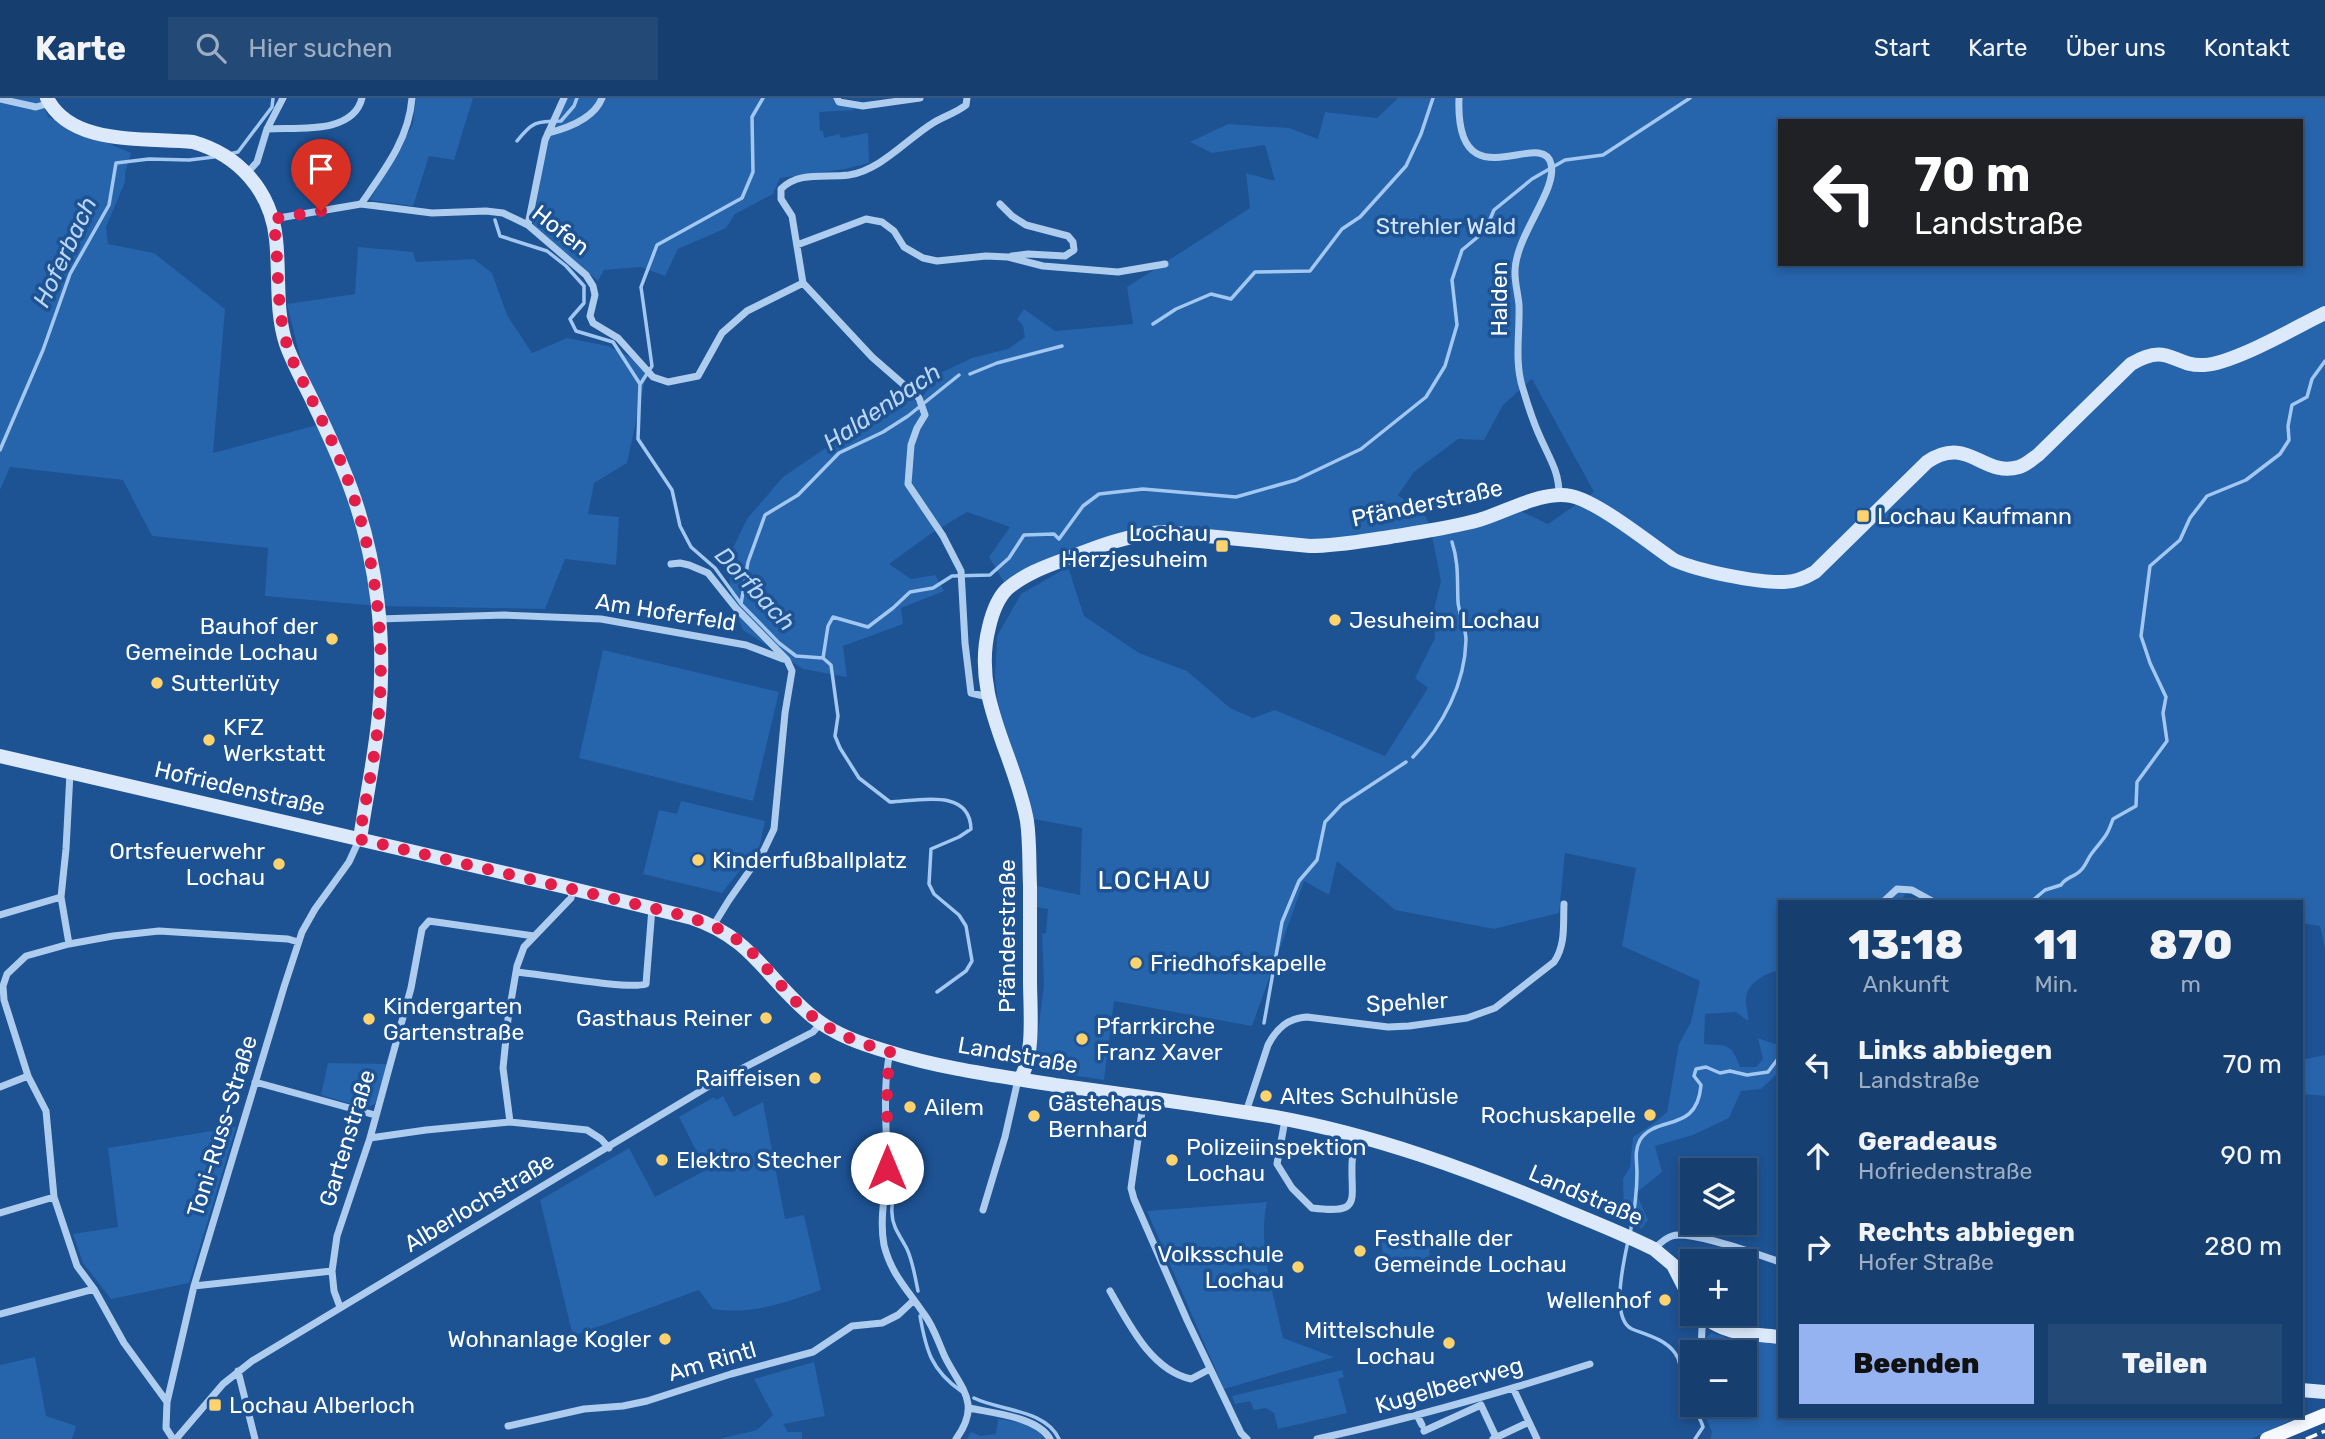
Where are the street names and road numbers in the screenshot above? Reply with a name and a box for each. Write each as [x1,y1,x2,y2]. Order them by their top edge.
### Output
street label: Hofen [527,199,595,261]
street label: Halden [1485,261,1513,337]
street label: Pfänderstraße [1349,473,1505,533]
street label: Am Hoferfeld [594,587,738,637]
street label: Hofriedenstraße [152,755,328,821]
street label: Pfänderstraße [993,859,1021,1013]
street label: Spehler [1365,986,1449,1018]
street label: Landstraße [956,1031,1080,1079]
street label: Toni-Russ-Straße [181,1032,263,1220]
street label: Gartenstraße [313,1066,381,1210]
street label: Alberlochstraße [399,1146,559,1258]
street label: Landstraße [1525,1158,1647,1232]
street label: Am Rintl [665,1335,759,1387]
street label: Kugelbeerweg [1372,1351,1526,1419]

